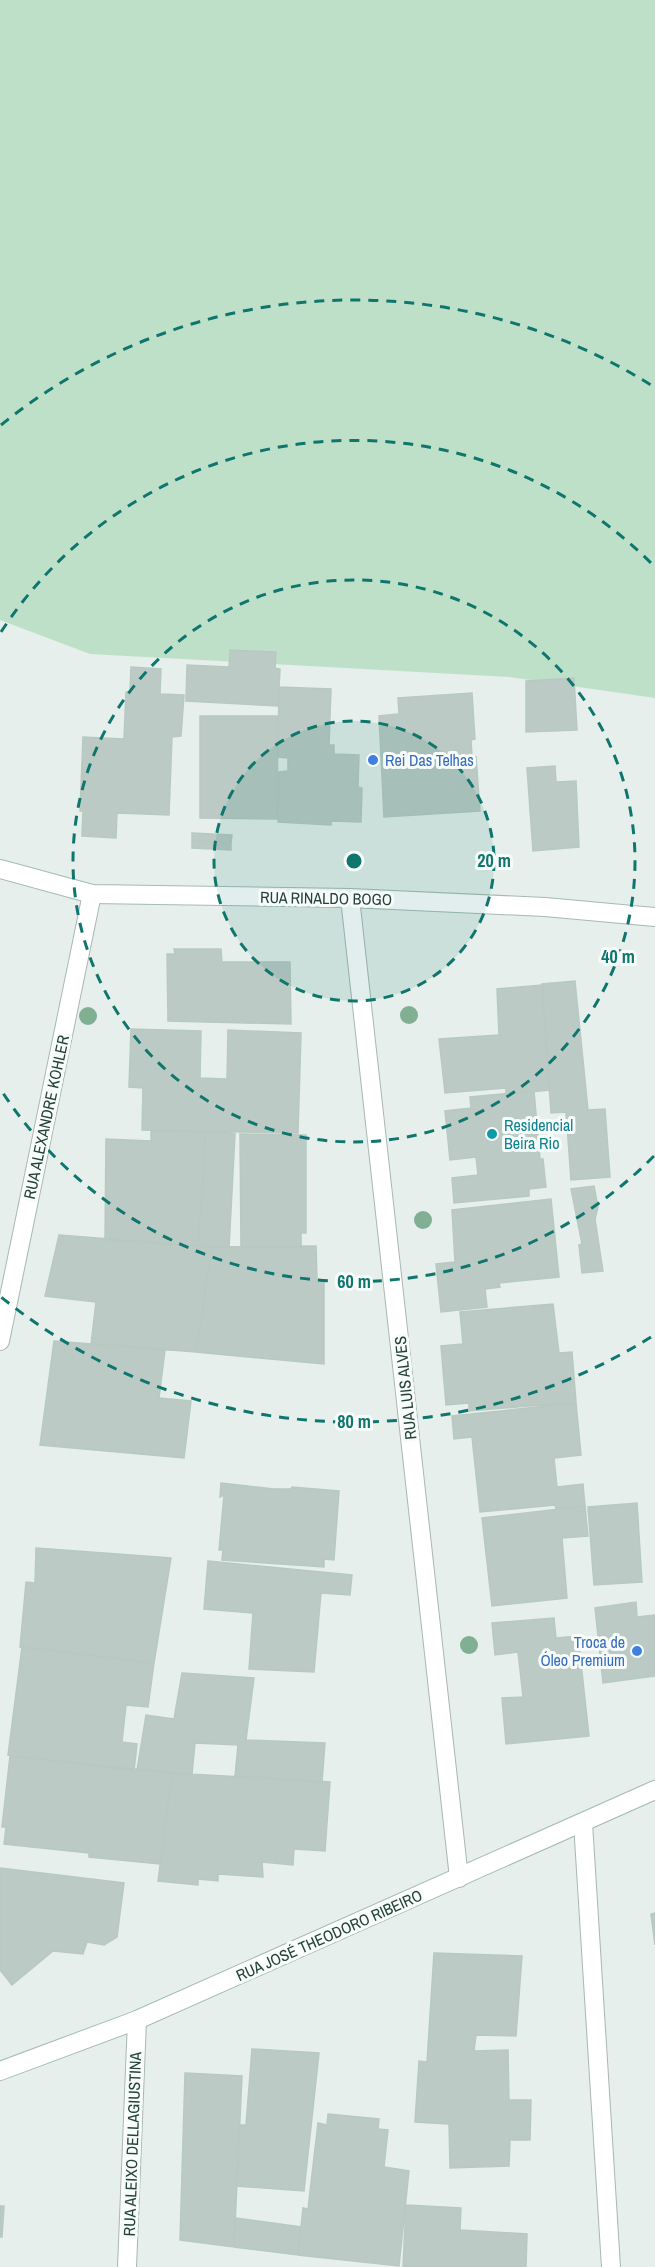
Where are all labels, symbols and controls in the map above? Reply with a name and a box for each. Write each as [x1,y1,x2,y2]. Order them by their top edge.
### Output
place label: Rei Das Telhas [385,749,474,771]
marker: Rei Das Telhas [366,753,380,767]
text: 20 m [477,848,511,873]
centre of rings [344,851,364,871]
street label: RUA RINALDO BOGO [260,886,392,910]
text: 40 m [601,944,635,969]
street label: RUA ALEXANDRE KOHLER [18,1033,74,1201]
place label: Residencial Beira Rio [504,1114,573,1154]
marker: Residencial Beira Rio [485,1127,499,1141]
text: 60 m [337,1269,371,1294]
street label: RUA LUIS ALVES [389,1335,421,1441]
text: 80 m [337,1409,371,1434]
place label: Troca de Óleo Premium [540,1631,625,1671]
marker: Troca de Óleo Premium [630,1644,644,1658]
street label: RUA JOSÉ THEODORO RIBEIRO [232,1884,426,1986]
street label: RUA ALEIXO DELLAGIUSTINA [118,2051,146,2237]

